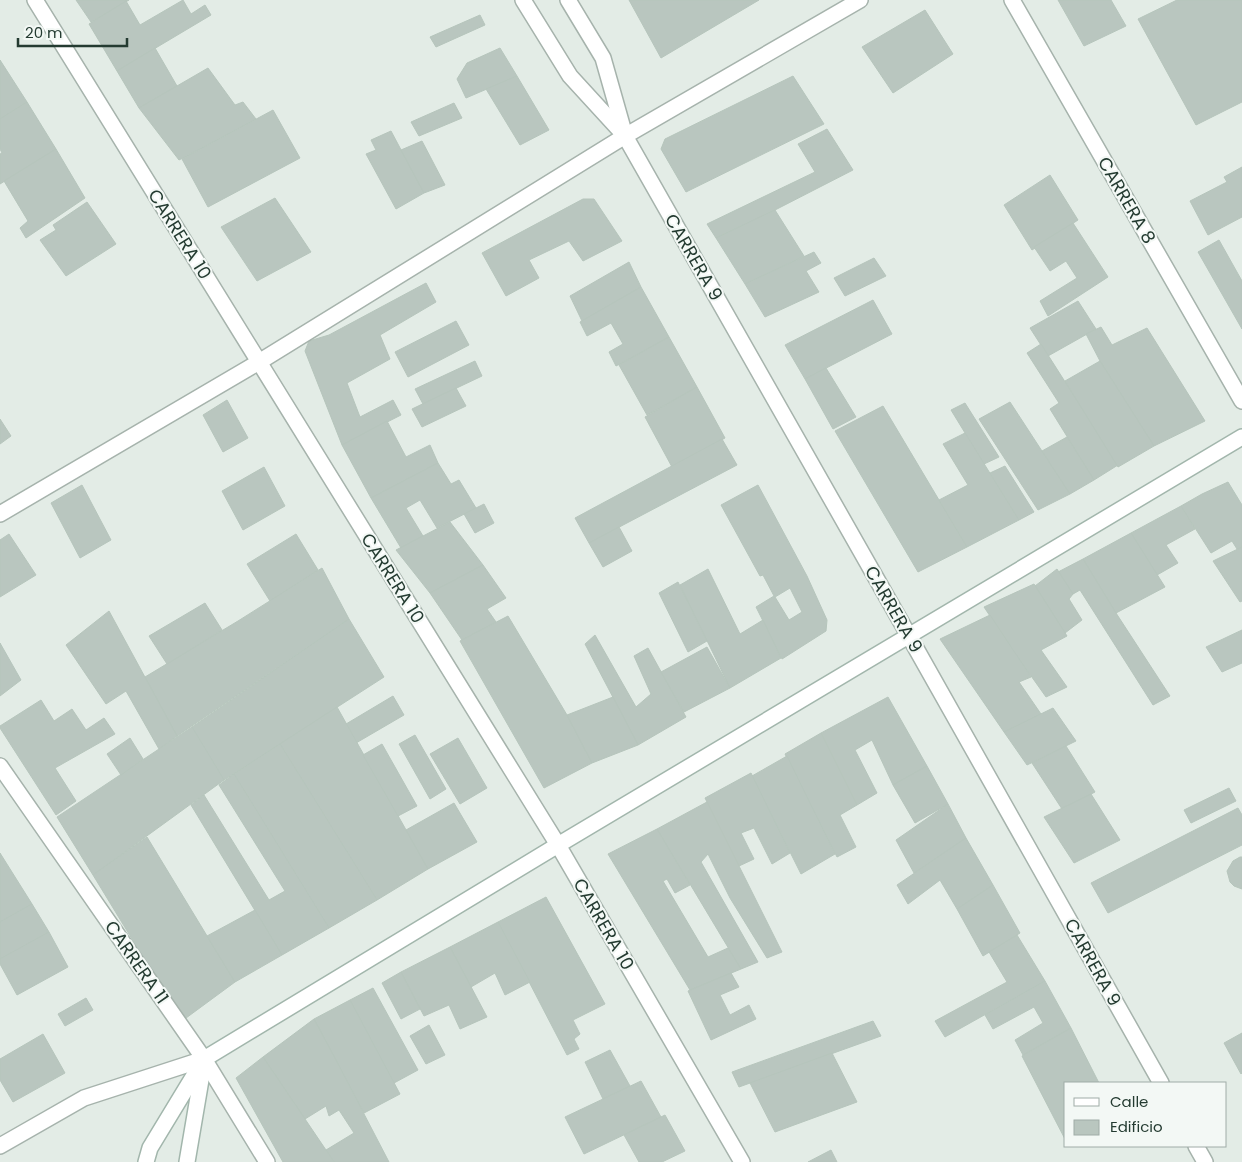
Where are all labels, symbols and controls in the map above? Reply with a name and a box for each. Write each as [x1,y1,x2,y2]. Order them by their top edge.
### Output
scale bar [18,15,126,47]
text: 20 m [25,22,63,43]
street label: CARRERA 8 [1092,152,1162,248]
street label: CARRERA 10 [142,184,218,284]
street label: CARRERA 9 [659,209,729,305]
street label: CARRERA 10 [355,528,431,628]
street label: CARRERA 9 [859,561,929,657]
street label: CARRERA 10 [568,874,640,974]
street label: CARRERA 9 [1059,914,1127,1010]
street label: CARRERA 11 [99,915,175,1009]
legend [1064,1082,1227,1147]
text: Calle [1110,1091,1148,1112]
text: Edificio [1110,1116,1163,1137]

